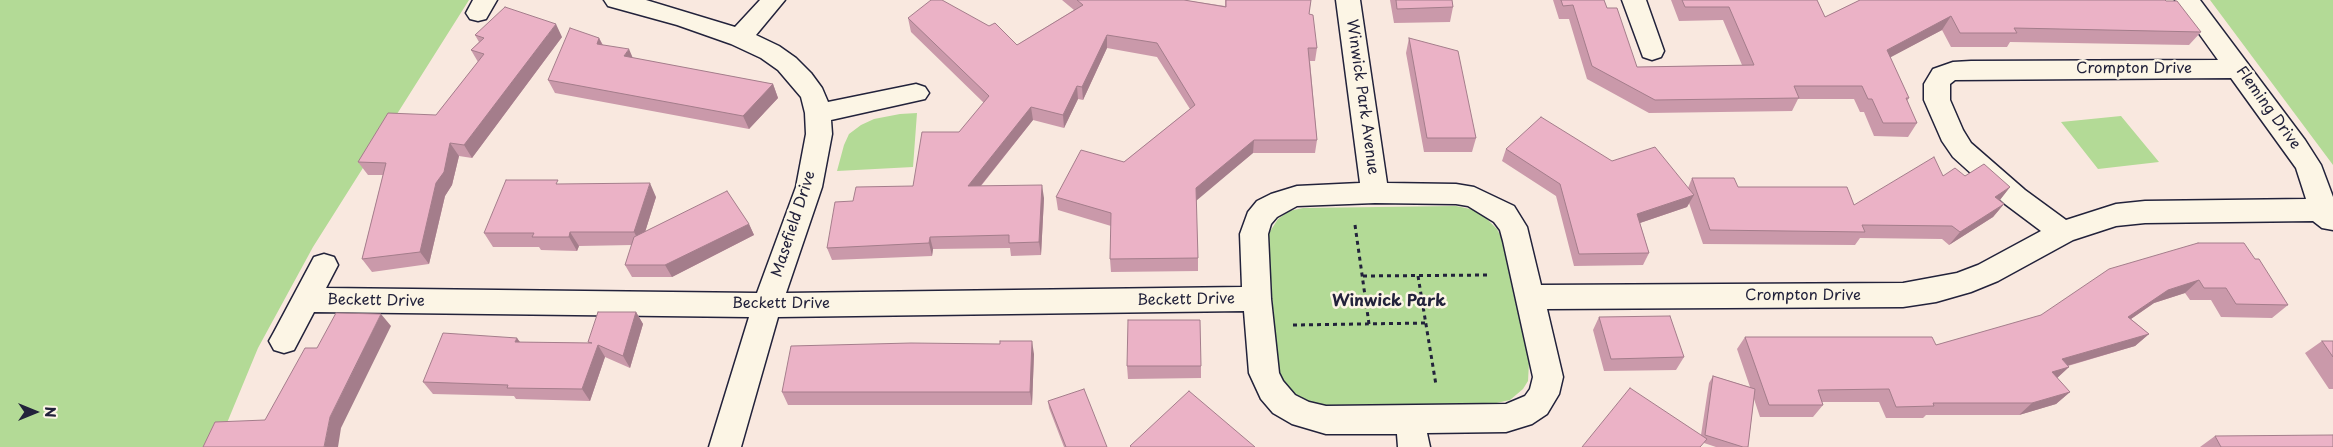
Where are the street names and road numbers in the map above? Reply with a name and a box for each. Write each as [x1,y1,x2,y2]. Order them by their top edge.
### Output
street label: Winwick Park Avenue [1342,18,1382,176]
street label: Crompton Drive [2076,60,2192,78]
street label: Fleming Drive [2232,63,2304,153]
street label: Masefield Drive [768,169,820,279]
street label: Crompton Drive [1745,287,1861,305]
street label: Beckett Drive [1137,290,1235,310]
street label: Beckett Drive [327,291,425,311]
street label: Beckett Drive [732,295,830,313]

